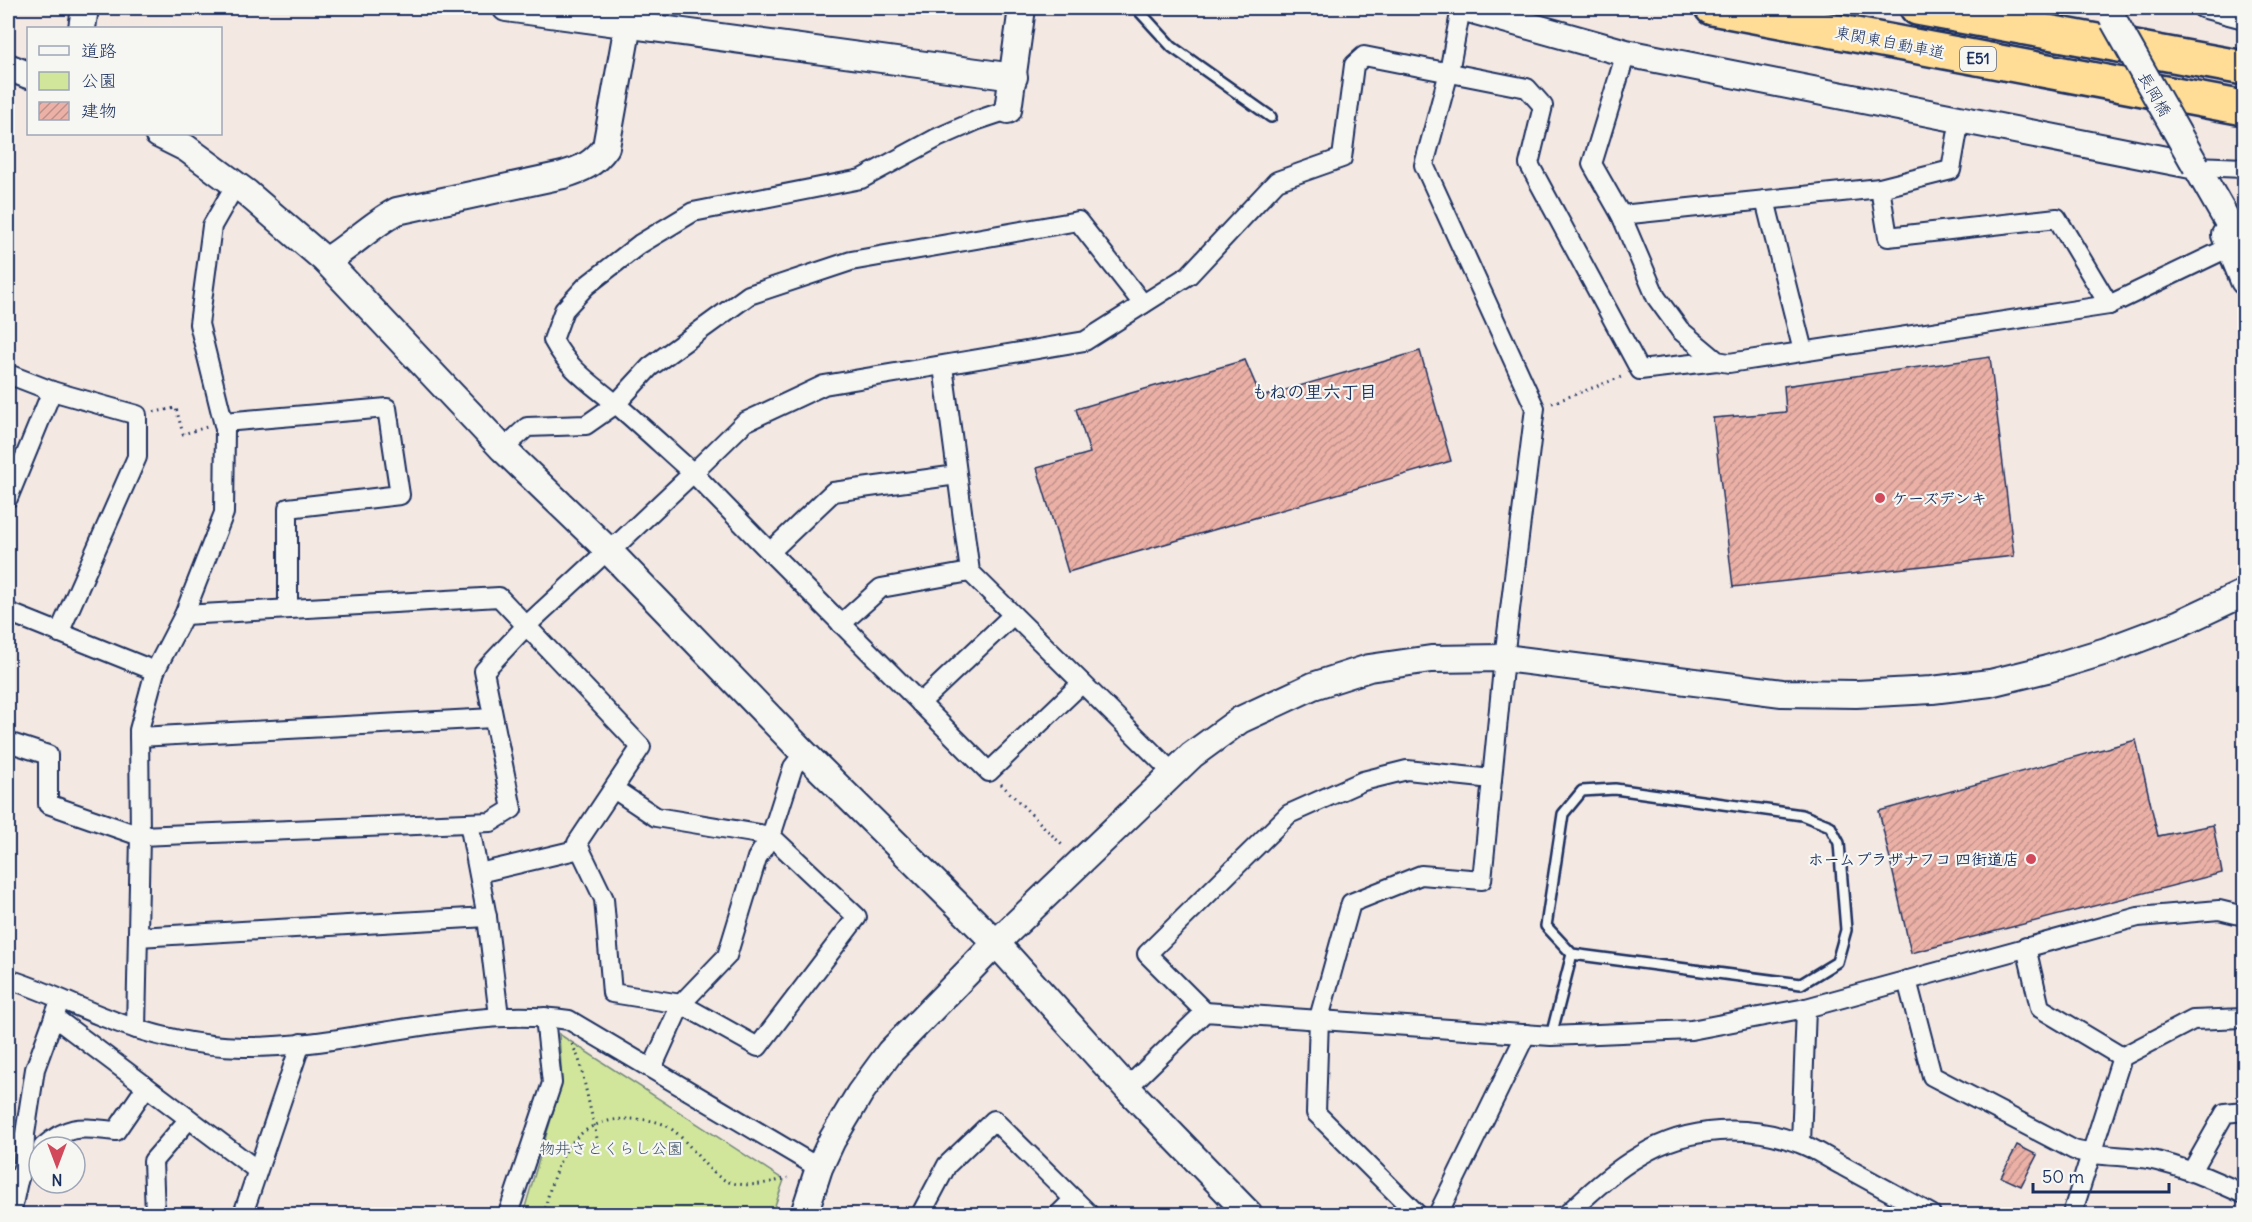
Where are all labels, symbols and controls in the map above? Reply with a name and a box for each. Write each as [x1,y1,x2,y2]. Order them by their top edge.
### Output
street label: 東関東自動車道 [1833,21,1947,63]
legend [27,27,222,135]
text: 道路 [81,39,117,62]
road number: E51 [1960,47,1996,71]
street label: 長岡橋 [2134,68,2176,120]
text: 公園 [81,69,117,92]
text: 建物 [81,99,117,122]
district label: もねの里六丁目 [1251,380,1377,403]
place label: ケーズデンキ [1892,488,1987,508]
marker: ケーズデンキ [1873,491,1887,505]
place label: ホームプラザナフコ 四街道店 [1808,849,2019,869]
marker: ホームプラザナフコ 四街道店 [2024,852,2038,866]
north arrow [27,1135,87,1195]
park label: 物井さとくらし公園 [539,1138,683,1158]
scale bar [2033,1156,2170,1194]
text: 50 m [2042,1165,2084,1188]
text: N [51,1170,63,1190]

